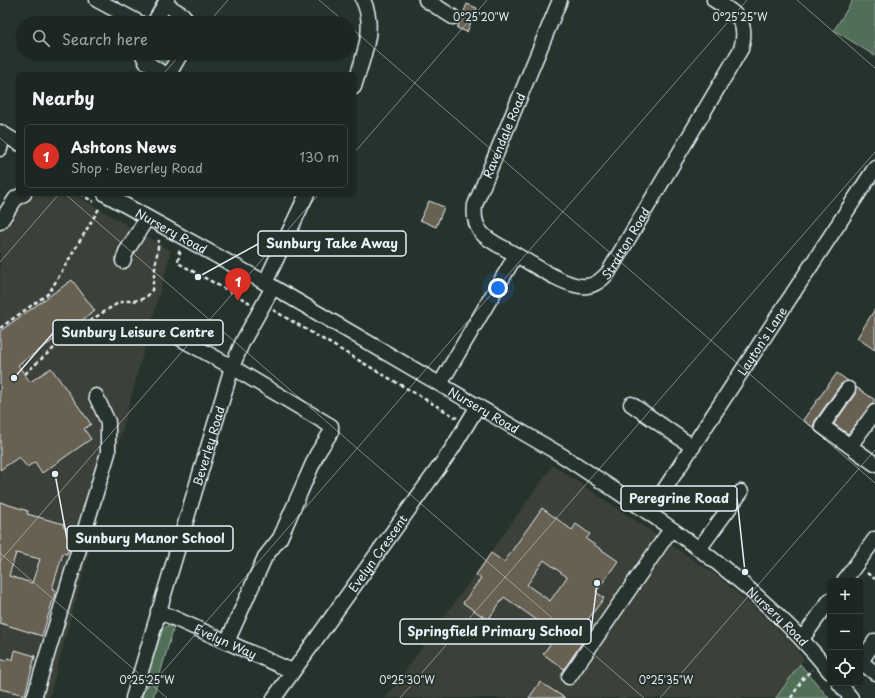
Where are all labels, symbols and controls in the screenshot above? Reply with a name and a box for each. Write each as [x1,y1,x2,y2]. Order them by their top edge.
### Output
text: 0°25'20"W [453,9,510,24]
text: 0°25'25"W [713,9,768,24]
search box [16,16,356,60]
icon: search [30,27,52,49]
text: Search here [62,27,148,50]
text: Nearby [32,85,94,111]
street label: Ravendale Road [478,90,530,181]
text: Ashtons News [71,135,176,158]
text: 1 [43,147,49,166]
text: 130 m [300,147,339,166]
text: Shop · Beverley Road [71,158,203,177]
street label: Nursery Road [132,204,211,258]
street label: Stratton Road [597,204,654,284]
callout: Sunbury Take Away [258,231,406,256]
text: Sunbury Take Away [266,233,398,252]
pin: 1 [225,268,251,301]
your location [488,278,508,298]
street label: Layton's Lane [733,302,791,379]
callout: Sunbury Leisure Centre [53,320,223,345]
text: Sunbury Leisure Centre [62,322,214,341]
street label: Nursery Road [445,382,523,438]
street label: Beverley Road [188,404,229,488]
callout: Peregrine Road [621,486,737,511]
text: Peregrine Road [629,488,729,507]
street label: Evelyn Crescent [344,511,411,596]
callout: Sunbury Manor School [67,526,233,551]
text: Sunbury Manor School [75,528,225,547]
map controls [827,578,863,686]
button: + [827,578,863,614]
street label: Nursery Road [743,582,813,650]
button: − [827,614,863,650]
street label: Evelyn Way [191,619,260,663]
callout: Springfield Primary School [400,619,591,644]
text: Springfield Primary School [407,621,583,640]
button: locate [827,650,863,686]
text: 0°25'25"W [120,672,175,687]
text: 0°25'30"W [379,672,435,687]
text: 0°25'35"W [639,672,694,687]

